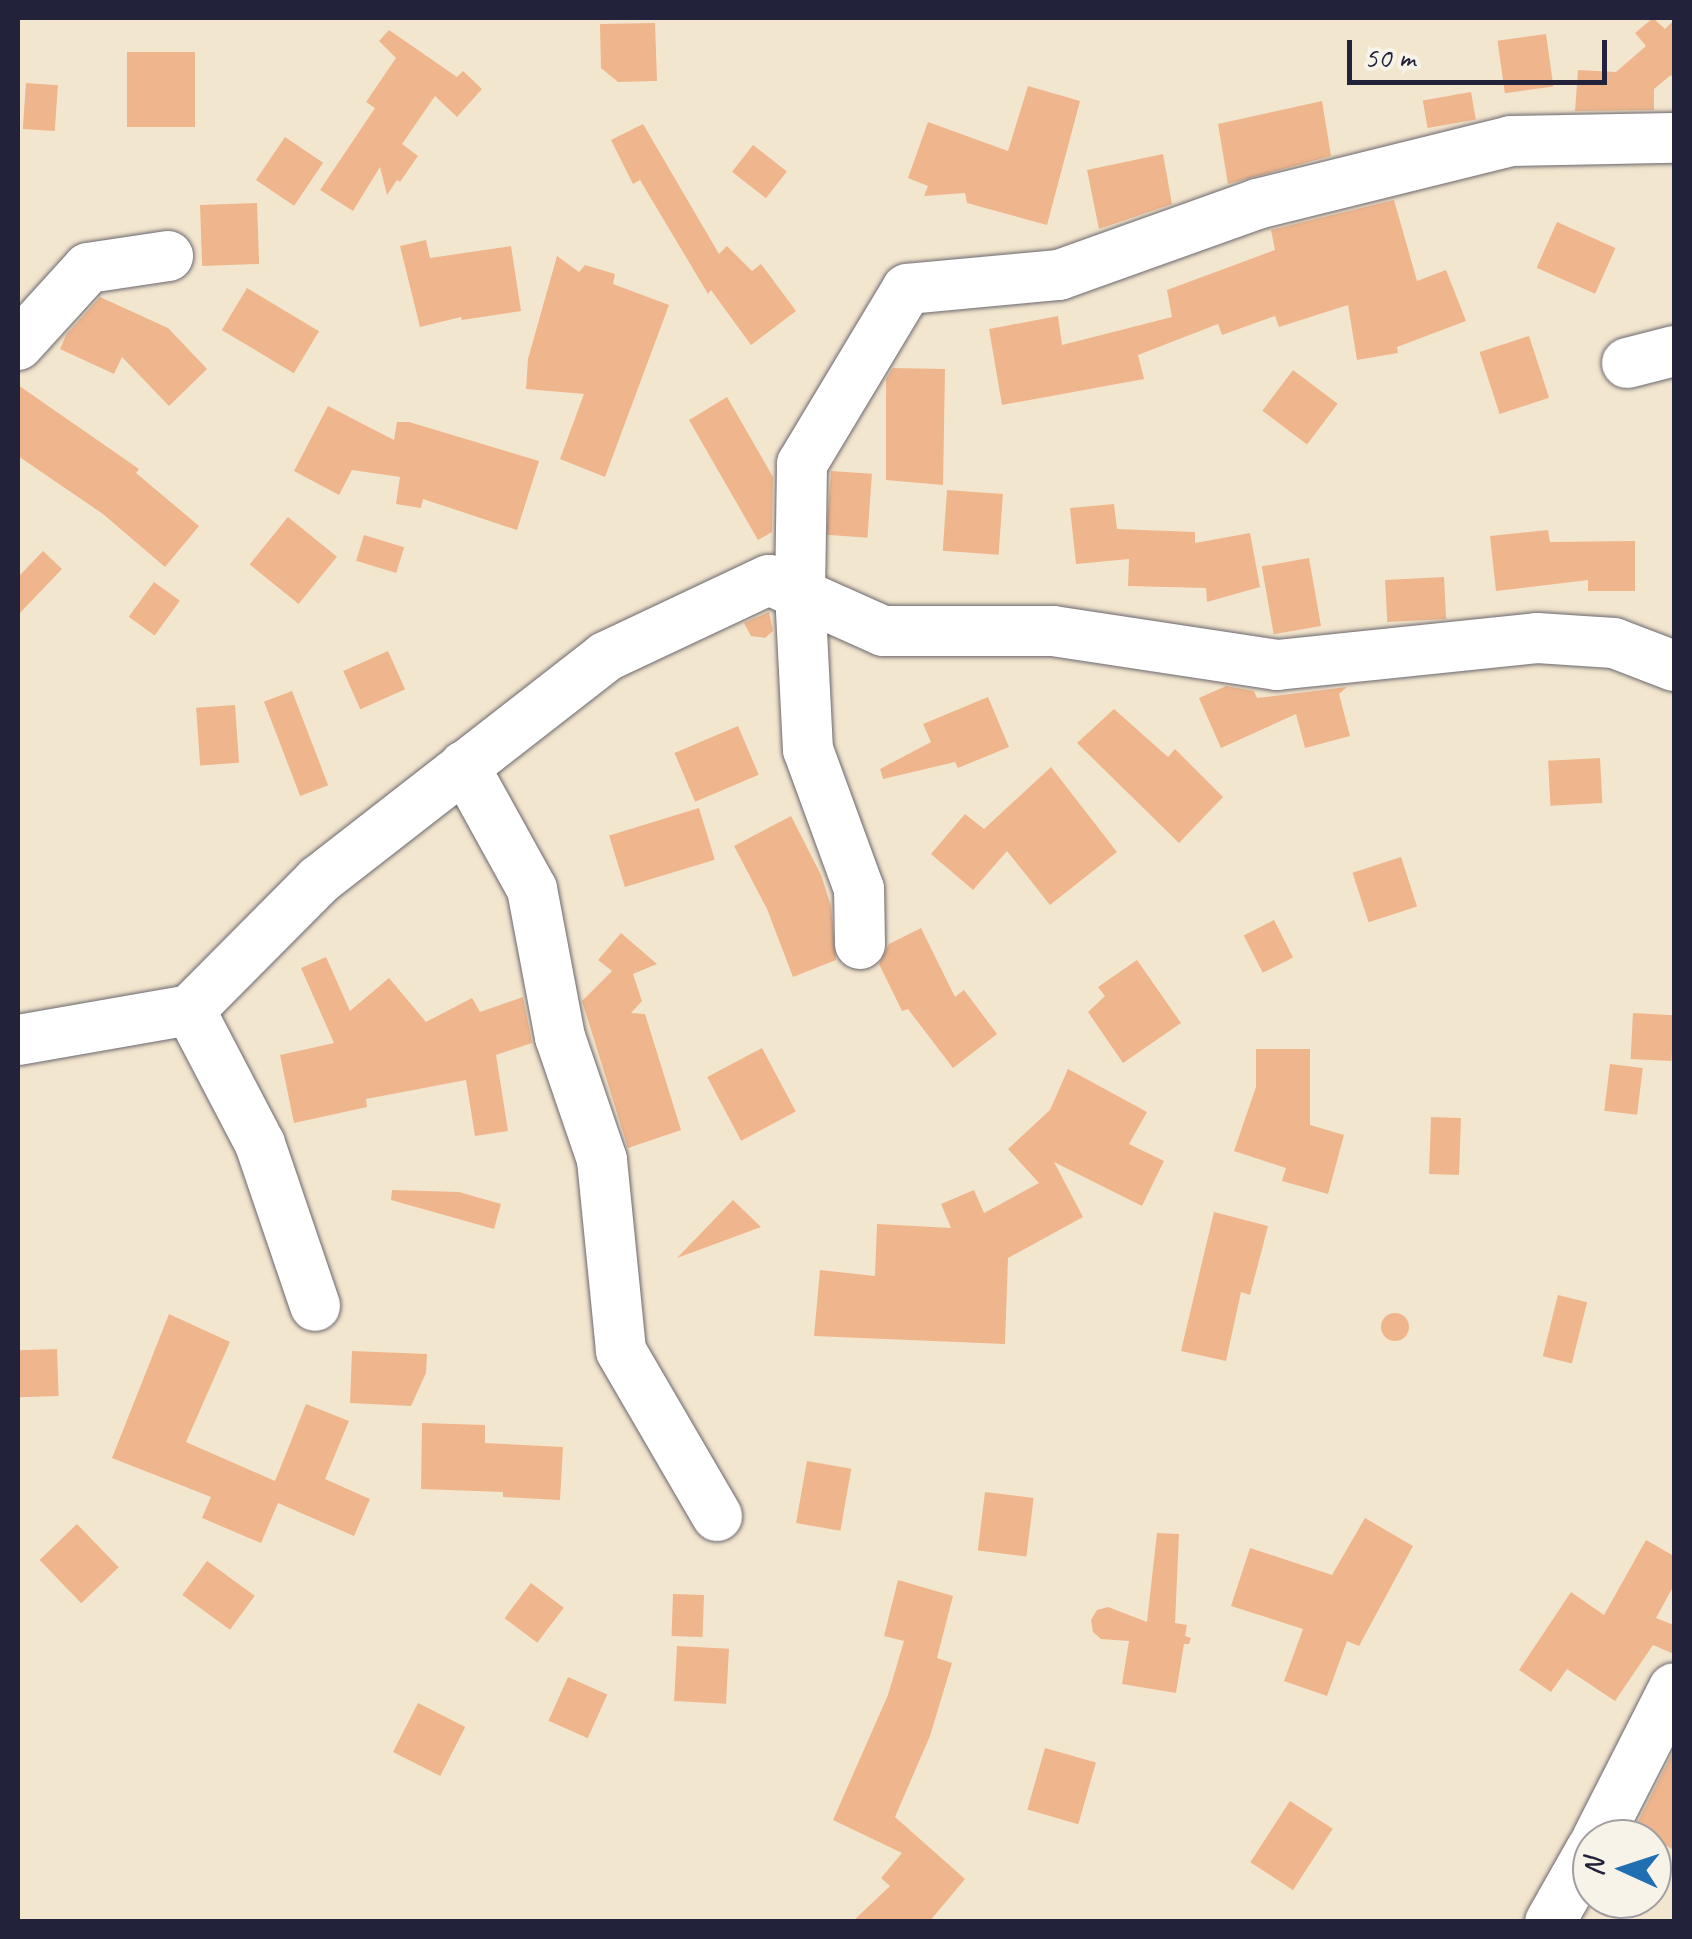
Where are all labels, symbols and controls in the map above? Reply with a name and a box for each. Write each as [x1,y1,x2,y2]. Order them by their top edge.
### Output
scale bar [1352,20,1612,82]
text: 50 m [1364,38,1415,76]
north arrow [1572,1819,1672,1919]
text: N [1576,1858,1611,1877]

